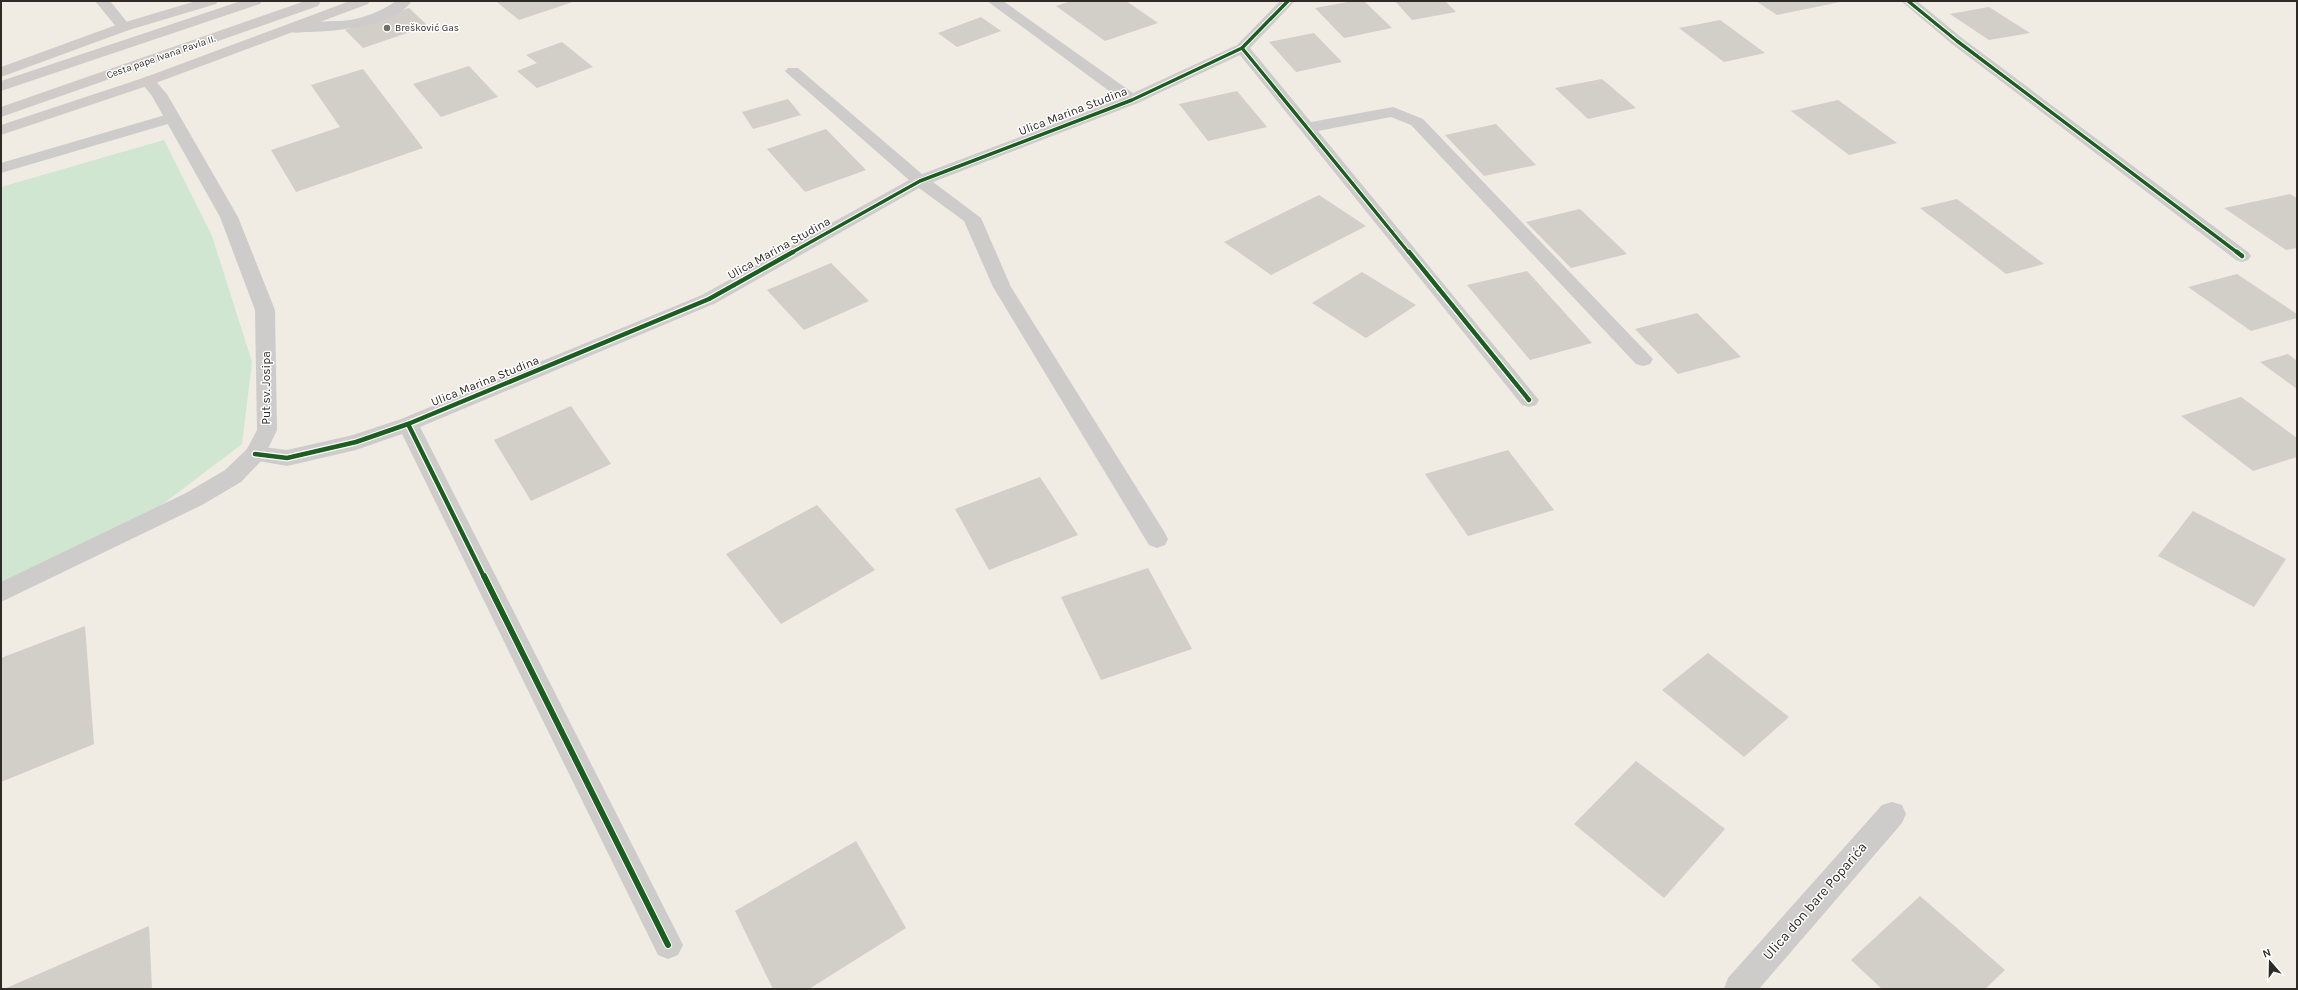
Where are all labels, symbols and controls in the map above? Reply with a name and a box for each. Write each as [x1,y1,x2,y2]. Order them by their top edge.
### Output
place label: Brešković Gas [395,22,459,34]
marker: Brešković Gas [382,23,392,33]
street label: Cesta pape Ivana Pavla II. [105,33,217,81]
street label: Ulica Marina Studina [1017,84,1129,138]
street label: Ulica Marina Studina [725,214,833,282]
street label: Put sv. Josipa [259,351,273,425]
street label: Ulica Marina Studina [429,353,541,409]
street label: Ulica don bare Poparića [1759,839,1871,963]
north arrow [2250,942,2290,982]
text: N [2261,946,2273,961]

